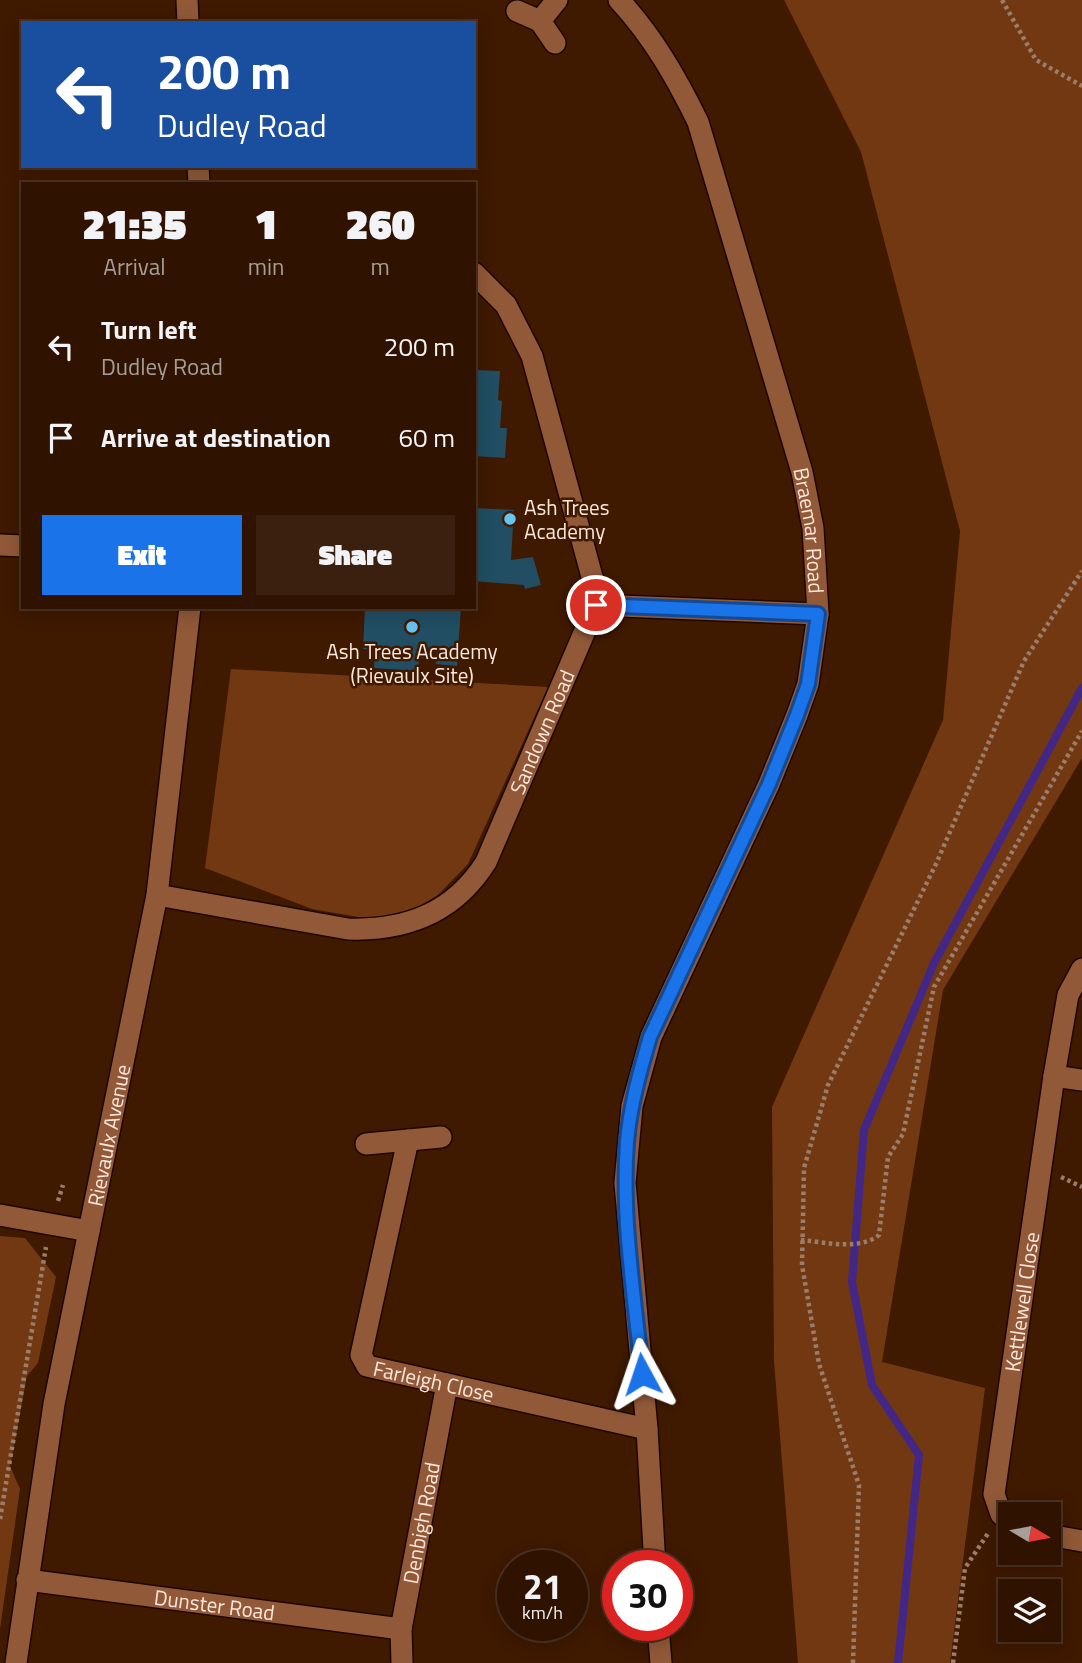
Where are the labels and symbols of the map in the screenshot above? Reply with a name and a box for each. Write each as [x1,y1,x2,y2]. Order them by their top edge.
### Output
street label: Braemar Road [785,465,833,594]
place label: Ash Trees Academy [524,491,609,547]
marker: Ash Trees Academy [502,511,518,527]
pin [566,575,626,635]
marker: Ash Trees Academy (Rievaulx Site) [404,619,420,635]
place label: Ash Trees Academy (Rievaulx Site) [326,635,498,691]
street label: Sandown Road [501,665,583,799]
street label: Rievaulx Avenue [78,1061,138,1209]
street label: Kettlewell Close [996,1230,1047,1374]
position arrow [605,1337,679,1411]
street label: Farleigh Close [370,1352,497,1410]
street label: Denbigh Road [394,1459,448,1586]
north arrow [998,1502,1060,1564]
speed limit sign: 30 [602,1550,693,1641]
street label: Dunster Road [152,1581,277,1628]

